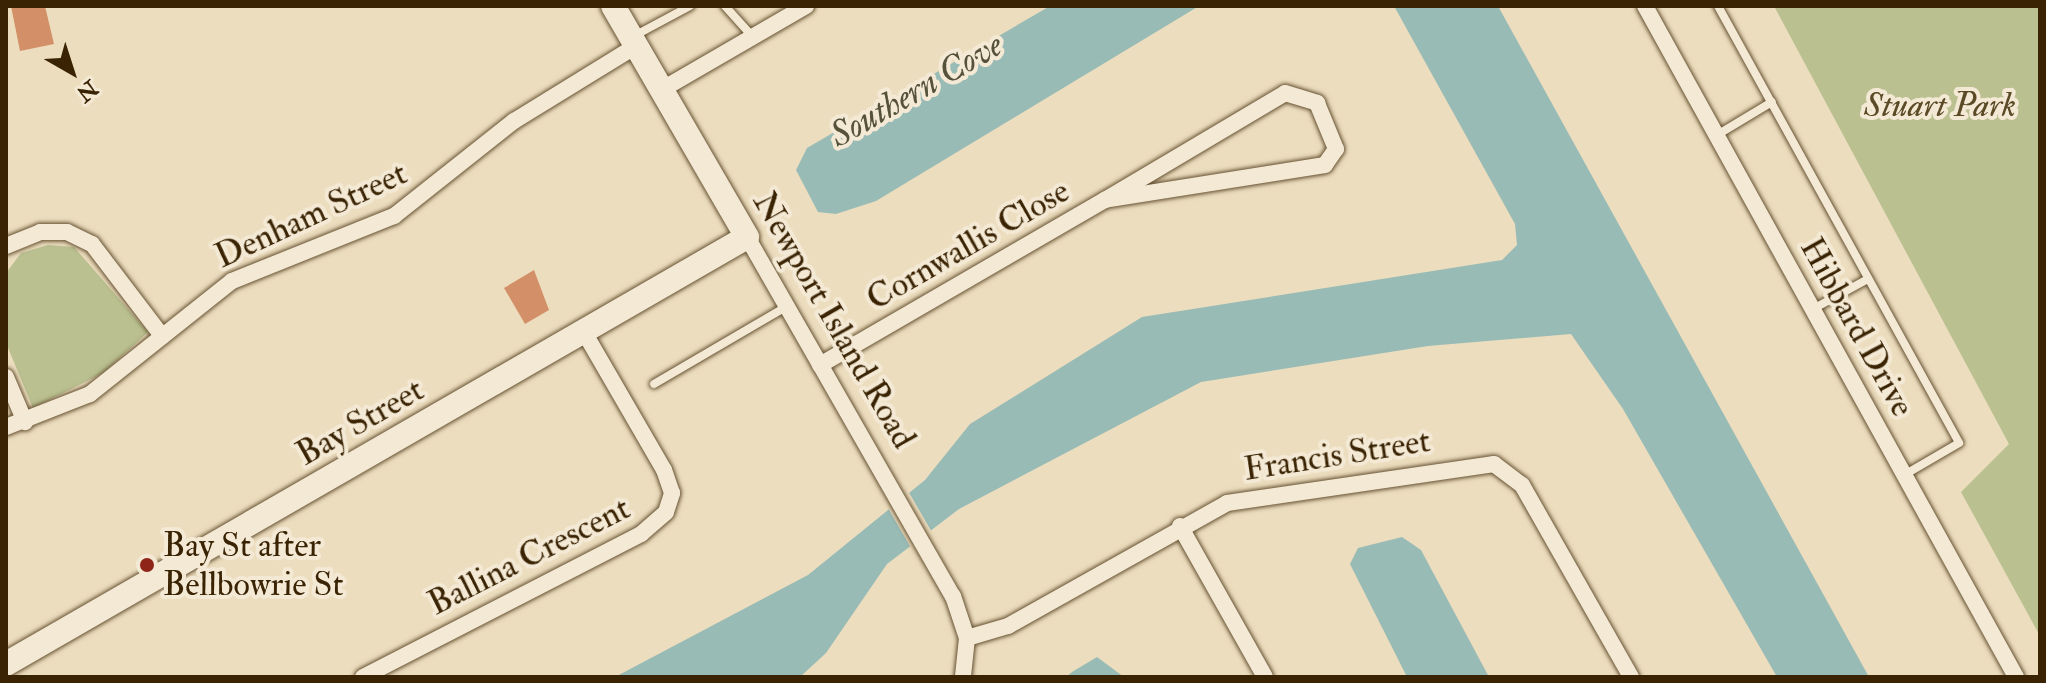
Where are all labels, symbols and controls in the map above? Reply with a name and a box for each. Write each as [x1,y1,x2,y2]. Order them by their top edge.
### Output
water label: Southern Cove [822,23,1010,157]
north arrow [32,32,112,112]
text: N [71,74,104,108]
park label: Stuart Park [1864,86,2016,126]
street label: Denham Street [209,153,413,277]
street label: Cornwallis Close [860,171,1076,319]
street label: Newport Island Road [744,184,924,456]
street label: Hibbard Drive [1791,230,1923,424]
street label: Bay Street [289,369,431,475]
street label: Francis Street [1241,420,1433,490]
street label: Ballina Crescent [421,488,637,624]
place label: Bay St after Bellbowrie St [163,525,343,604]
marker: Bay St after Bellbowrie St [138,556,156,574]

